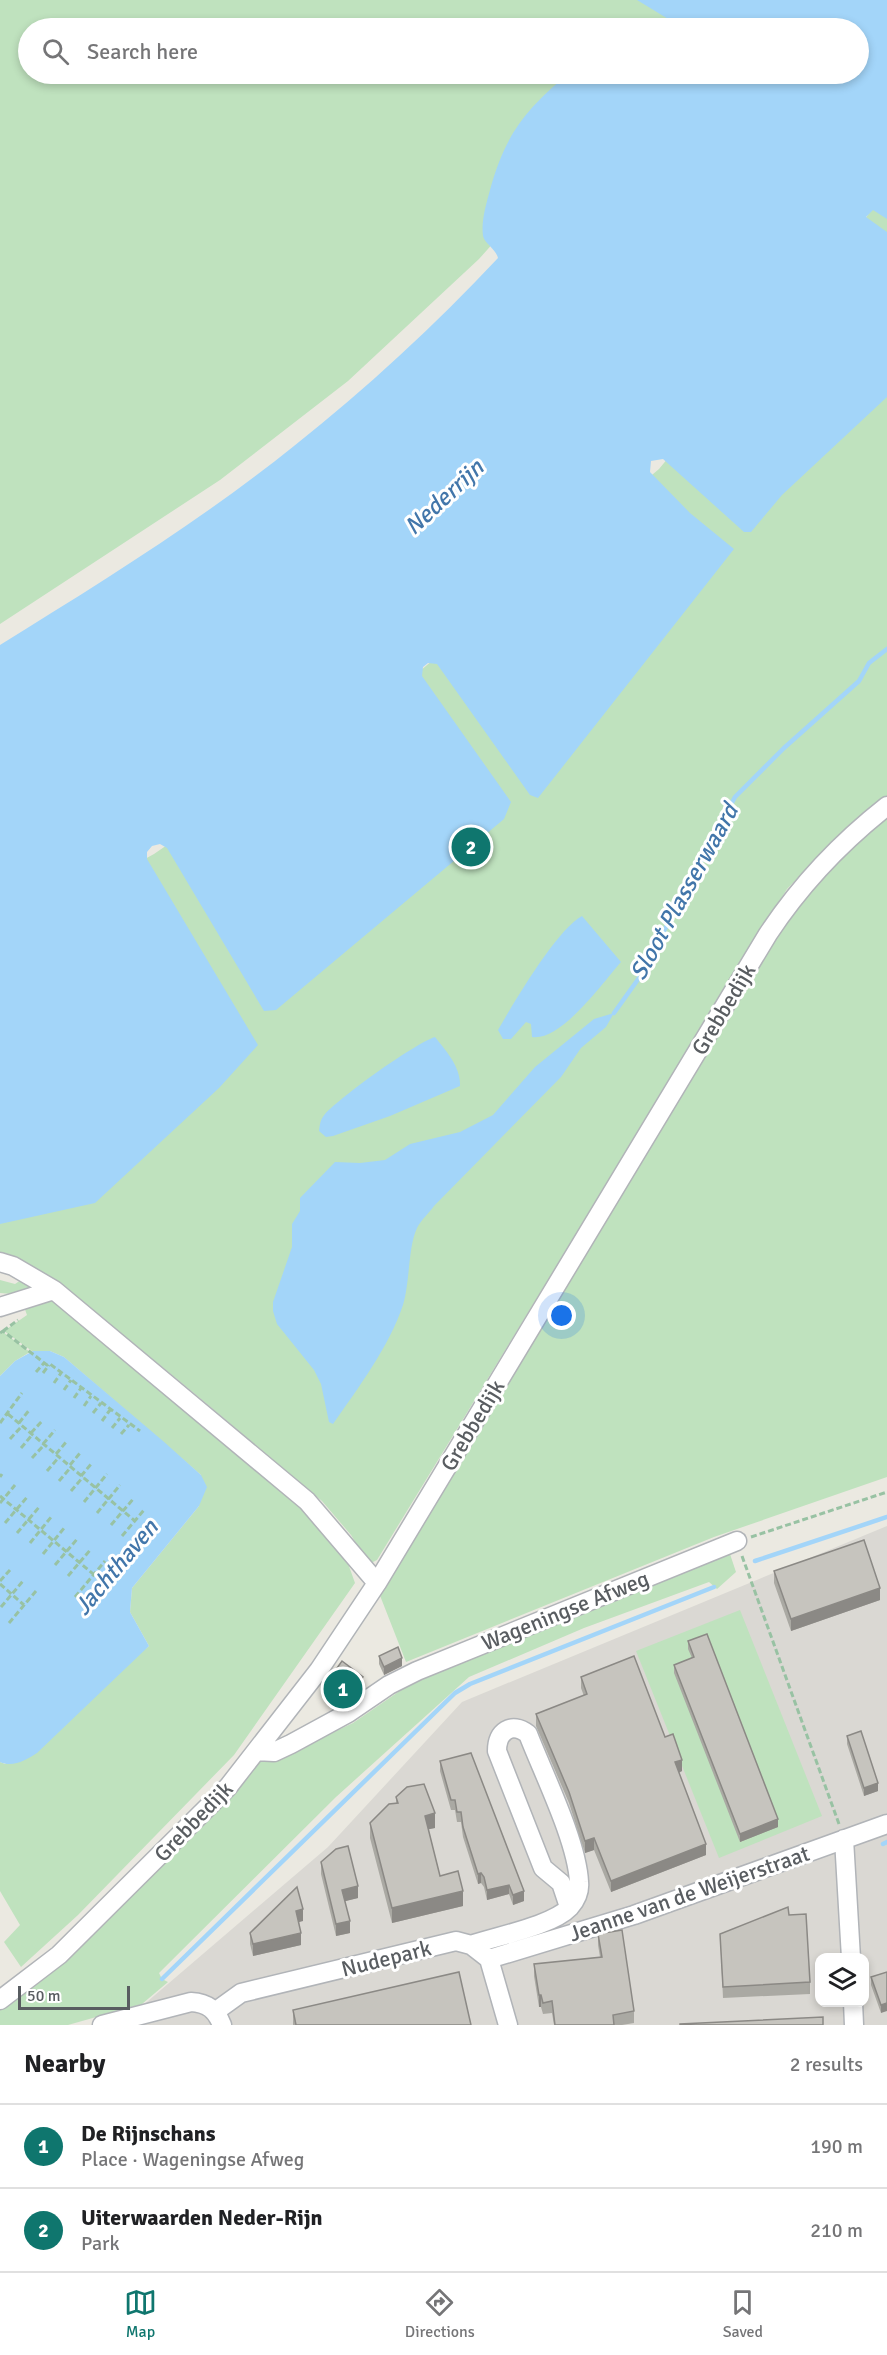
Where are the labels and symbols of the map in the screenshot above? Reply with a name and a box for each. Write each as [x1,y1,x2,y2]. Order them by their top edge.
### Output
water label: Nederrijn [398,452,491,541]
water label: Sloot Plasserwaard [623,796,746,985]
pin: 2 [452,824,490,870]
street label: Grebbedijk [686,959,761,1060]
your location [547,1301,576,1330]
street label: Grebbedijk [435,1375,510,1476]
water label: Jachthaven [67,1512,165,1621]
street label: Wageningse Afweg [478,1565,653,1656]
pin: 1 [324,1666,362,1712]
street label: Grebbedijk [148,1775,238,1867]
street label: Jeanne van de Weijerstraat [565,1840,813,1947]
street label: Nudepark [338,1934,434,1983]
scale bar [18,1983,130,2010]

